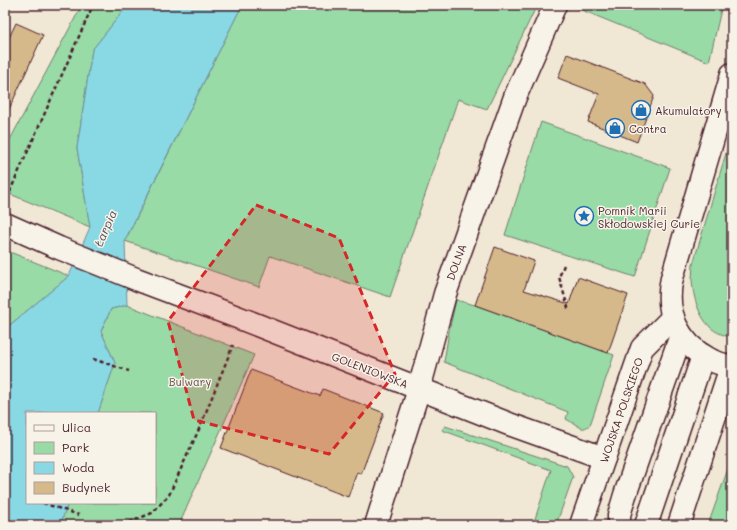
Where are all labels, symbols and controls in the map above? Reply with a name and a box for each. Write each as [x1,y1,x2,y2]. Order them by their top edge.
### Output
shop icon: Akumulatory [630,99,652,121]
place label: Akumulatory [655,103,722,118]
shop icon: Contra [604,117,626,139]
place label: Contra [629,121,667,136]
place label: Pomnik Marii Skłodowskiej Curie [598,203,700,231]
place icon: Pomnik Marii Skłodowskiej Curie [573,205,595,227]
water label: Łarpia [90,207,120,249]
street label: DOLNA [442,242,470,282]
street label: GOLENIOWSKA [330,349,410,391]
street label: WOJSKA POLSKIEGO [596,355,646,465]
park label: Bulwary [169,374,211,389]
legend [26,412,156,504]
text: Ulica [62,419,91,435]
text: Park [62,439,89,455]
text: Woda [62,459,95,475]
text: Budynek [62,479,110,495]

